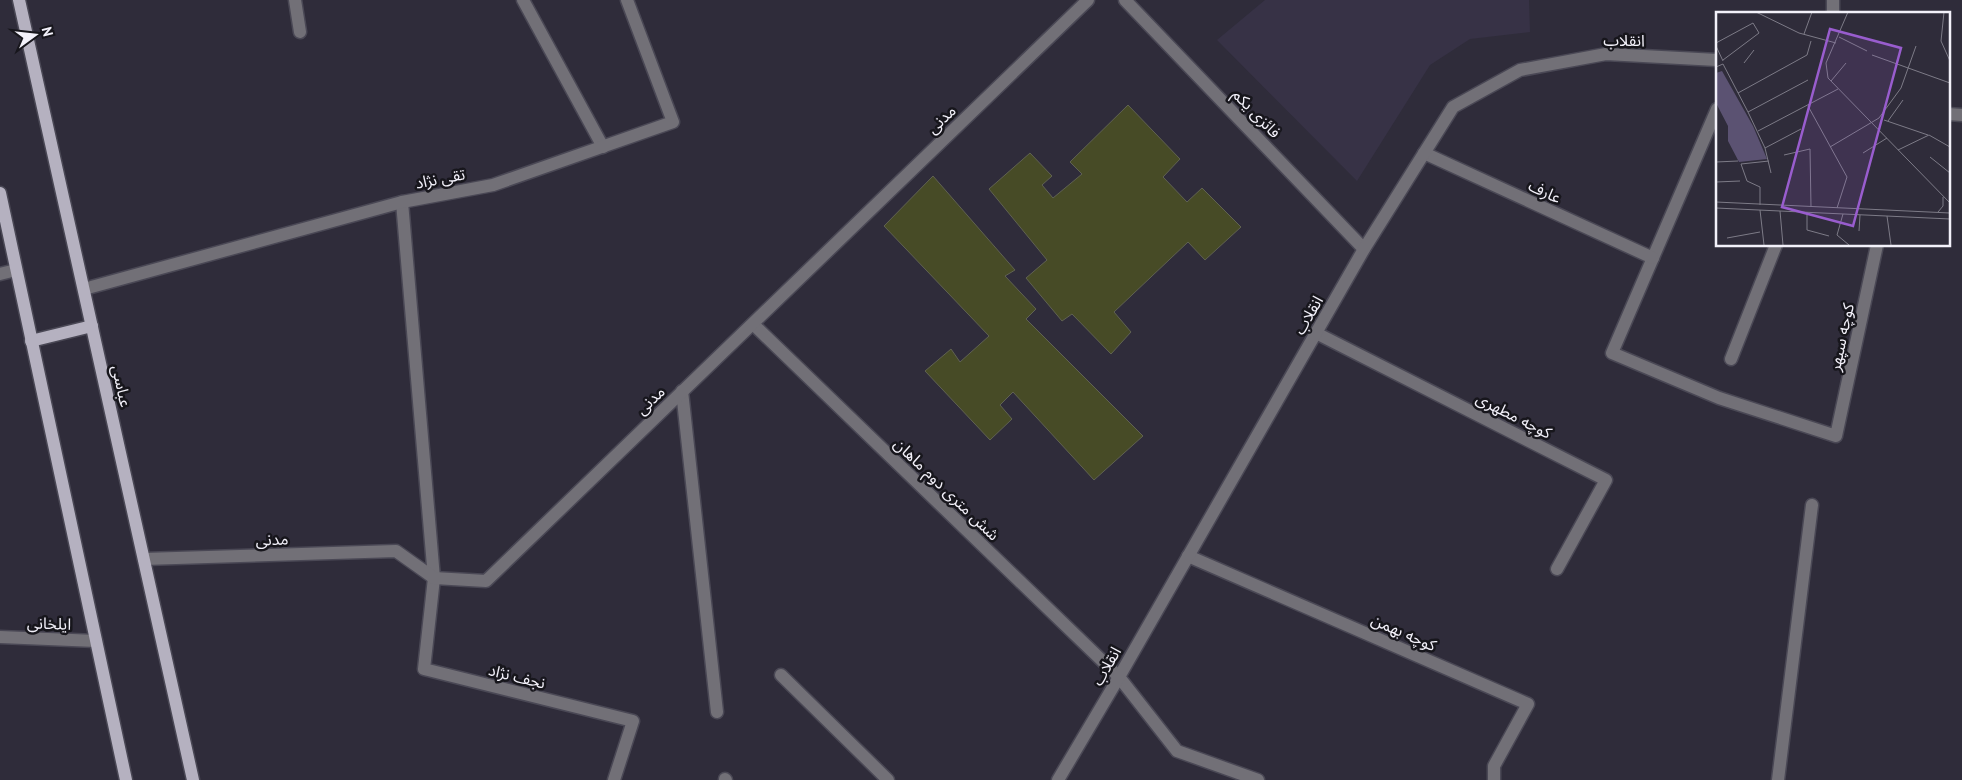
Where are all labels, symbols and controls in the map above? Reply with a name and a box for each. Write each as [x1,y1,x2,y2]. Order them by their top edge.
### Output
north arrow [10,10,60,60]
inset map [1716,12,1950,246]
text: N [38,25,57,38]
street label: انقلاب [1603,30,1645,50]
street label: فائزی یکم [1227,84,1285,144]
street label: مدنی [922,100,960,138]
street label: تقی نژاد [413,163,467,193]
street label: عارف [1525,175,1565,207]
street label: انقلاب [1289,292,1327,338]
street label: کوچه سپهر [1824,301,1859,374]
street label: عباسى [108,363,136,409]
street label: مدنی [631,381,669,419]
street label: کوچه مطهری [1472,387,1555,444]
street label: شش متری دوم ماهان [888,434,1004,547]
street label: مدنی [255,528,289,550]
street label: کوچه بهمن [1368,609,1440,656]
street label: ایلخانی [27,612,71,634]
street label: انقلاب [1087,643,1125,689]
street label: نجف نژاد [486,659,548,693]

